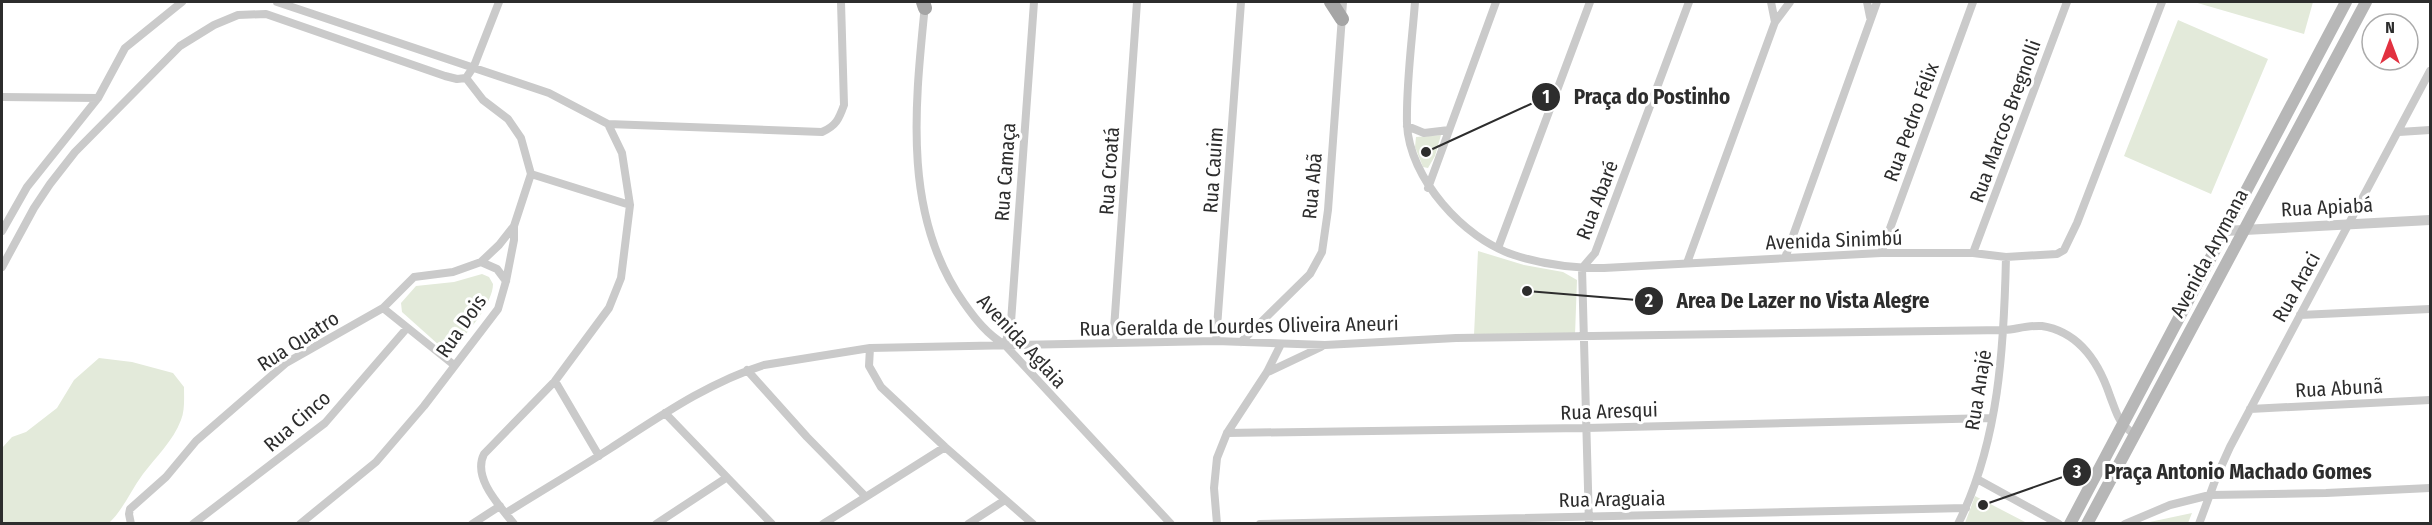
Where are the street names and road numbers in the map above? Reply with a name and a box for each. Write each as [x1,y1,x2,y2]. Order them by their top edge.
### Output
street label: Rua Marcos Bregnolli [1964,36,2046,206]
street label: Rua Pedro Félix [1878,59,1944,185]
street label: Rua Camaça [990,122,1020,222]
street label: Rua Croatá [1094,126,1124,216]
street label: Rua Cauim [1198,126,1228,214]
street label: Rua Abã [1297,152,1327,220]
street label: Rua Abaré [1571,157,1623,243]
street label: Avenida Arymana [2165,185,2253,321]
street label: Rua Apiabá [2280,193,2374,221]
street label: Avenida Sinimbú [1765,226,1903,254]
street label: Rua Araci [2267,248,2325,326]
street label: Avenida Aglaia [972,289,1072,393]
street label: Rua Dois [431,290,491,362]
street label: Rua Quatro [253,306,343,376]
street label: Rua Geralda de Lourdes Oliveira Aneuri [1079,311,1399,341]
street label: Rua Anajé [1960,348,1996,432]
street label: Rua Abunã [2295,374,2383,402]
street label: Rua Cinco [259,386,335,456]
street label: Rua Aresqui [1560,397,1658,425]
street label: Rua Araguaia [1558,486,1666,512]

